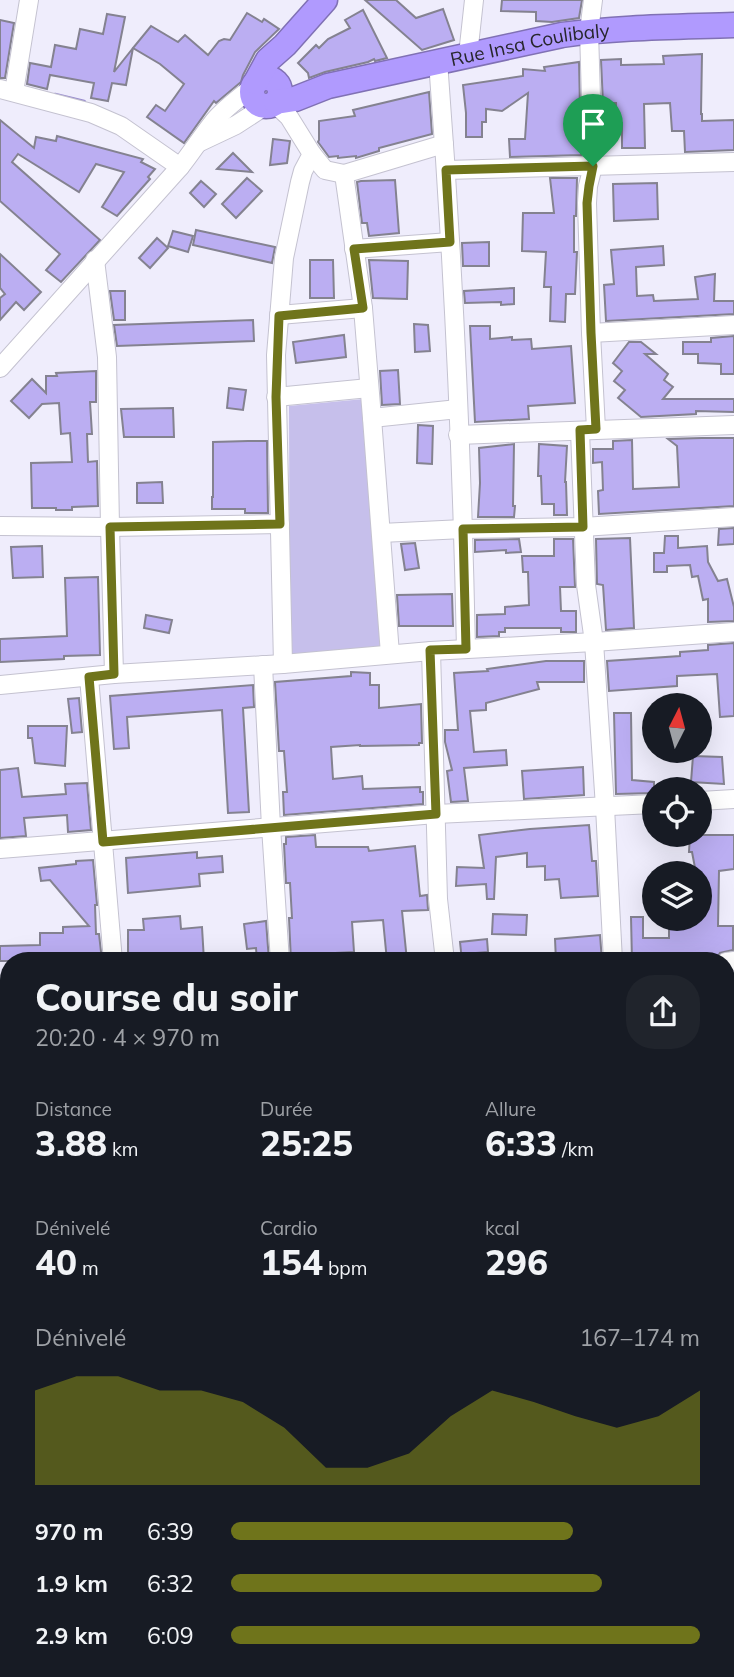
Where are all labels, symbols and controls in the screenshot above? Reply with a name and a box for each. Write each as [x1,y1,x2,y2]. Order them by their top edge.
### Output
street label: Rue Insa Coulibaly [448,18,610,71]
pin [563,94,623,166]
icon: arrive [574,105,612,143]
north arrow [642,693,712,763]
map controls [642,693,712,931]
button: locate [642,777,712,847]
button: layers [642,861,712,931]
text: Course du soir [35,973,298,1021]
button: share [626,975,700,1049]
text: 20:20 · 4 × 970 m [35,1023,220,1052]
text: Distance [35,1097,112,1121]
text: Durée [260,1097,313,1121]
text: Allure [485,1097,536,1121]
text: 3.88 [35,1121,107,1165]
text: 25:25 [260,1121,353,1165]
text: 6:33 [485,1121,557,1165]
text: km [107,1137,139,1161]
text: /km [557,1137,594,1161]
text: Dénivelé [35,1216,110,1240]
text: Cardio [260,1216,318,1240]
text: kcal [485,1216,520,1240]
text: 40 [35,1240,77,1284]
text: 154 [260,1240,323,1284]
text: 296 [485,1240,548,1284]
text: m [77,1256,99,1280]
text: bpm [323,1256,367,1280]
text: Dénivelé [35,1323,126,1352]
text: 167–174 m [579,1323,700,1352]
text: 970 m [35,1517,103,1546]
text: 6:39 [147,1517,194,1546]
text: 1.9 km [35,1569,108,1598]
text: 6:32 [147,1569,194,1598]
text: 2.9 km [35,1621,108,1650]
text: 6:09 [147,1621,194,1650]

